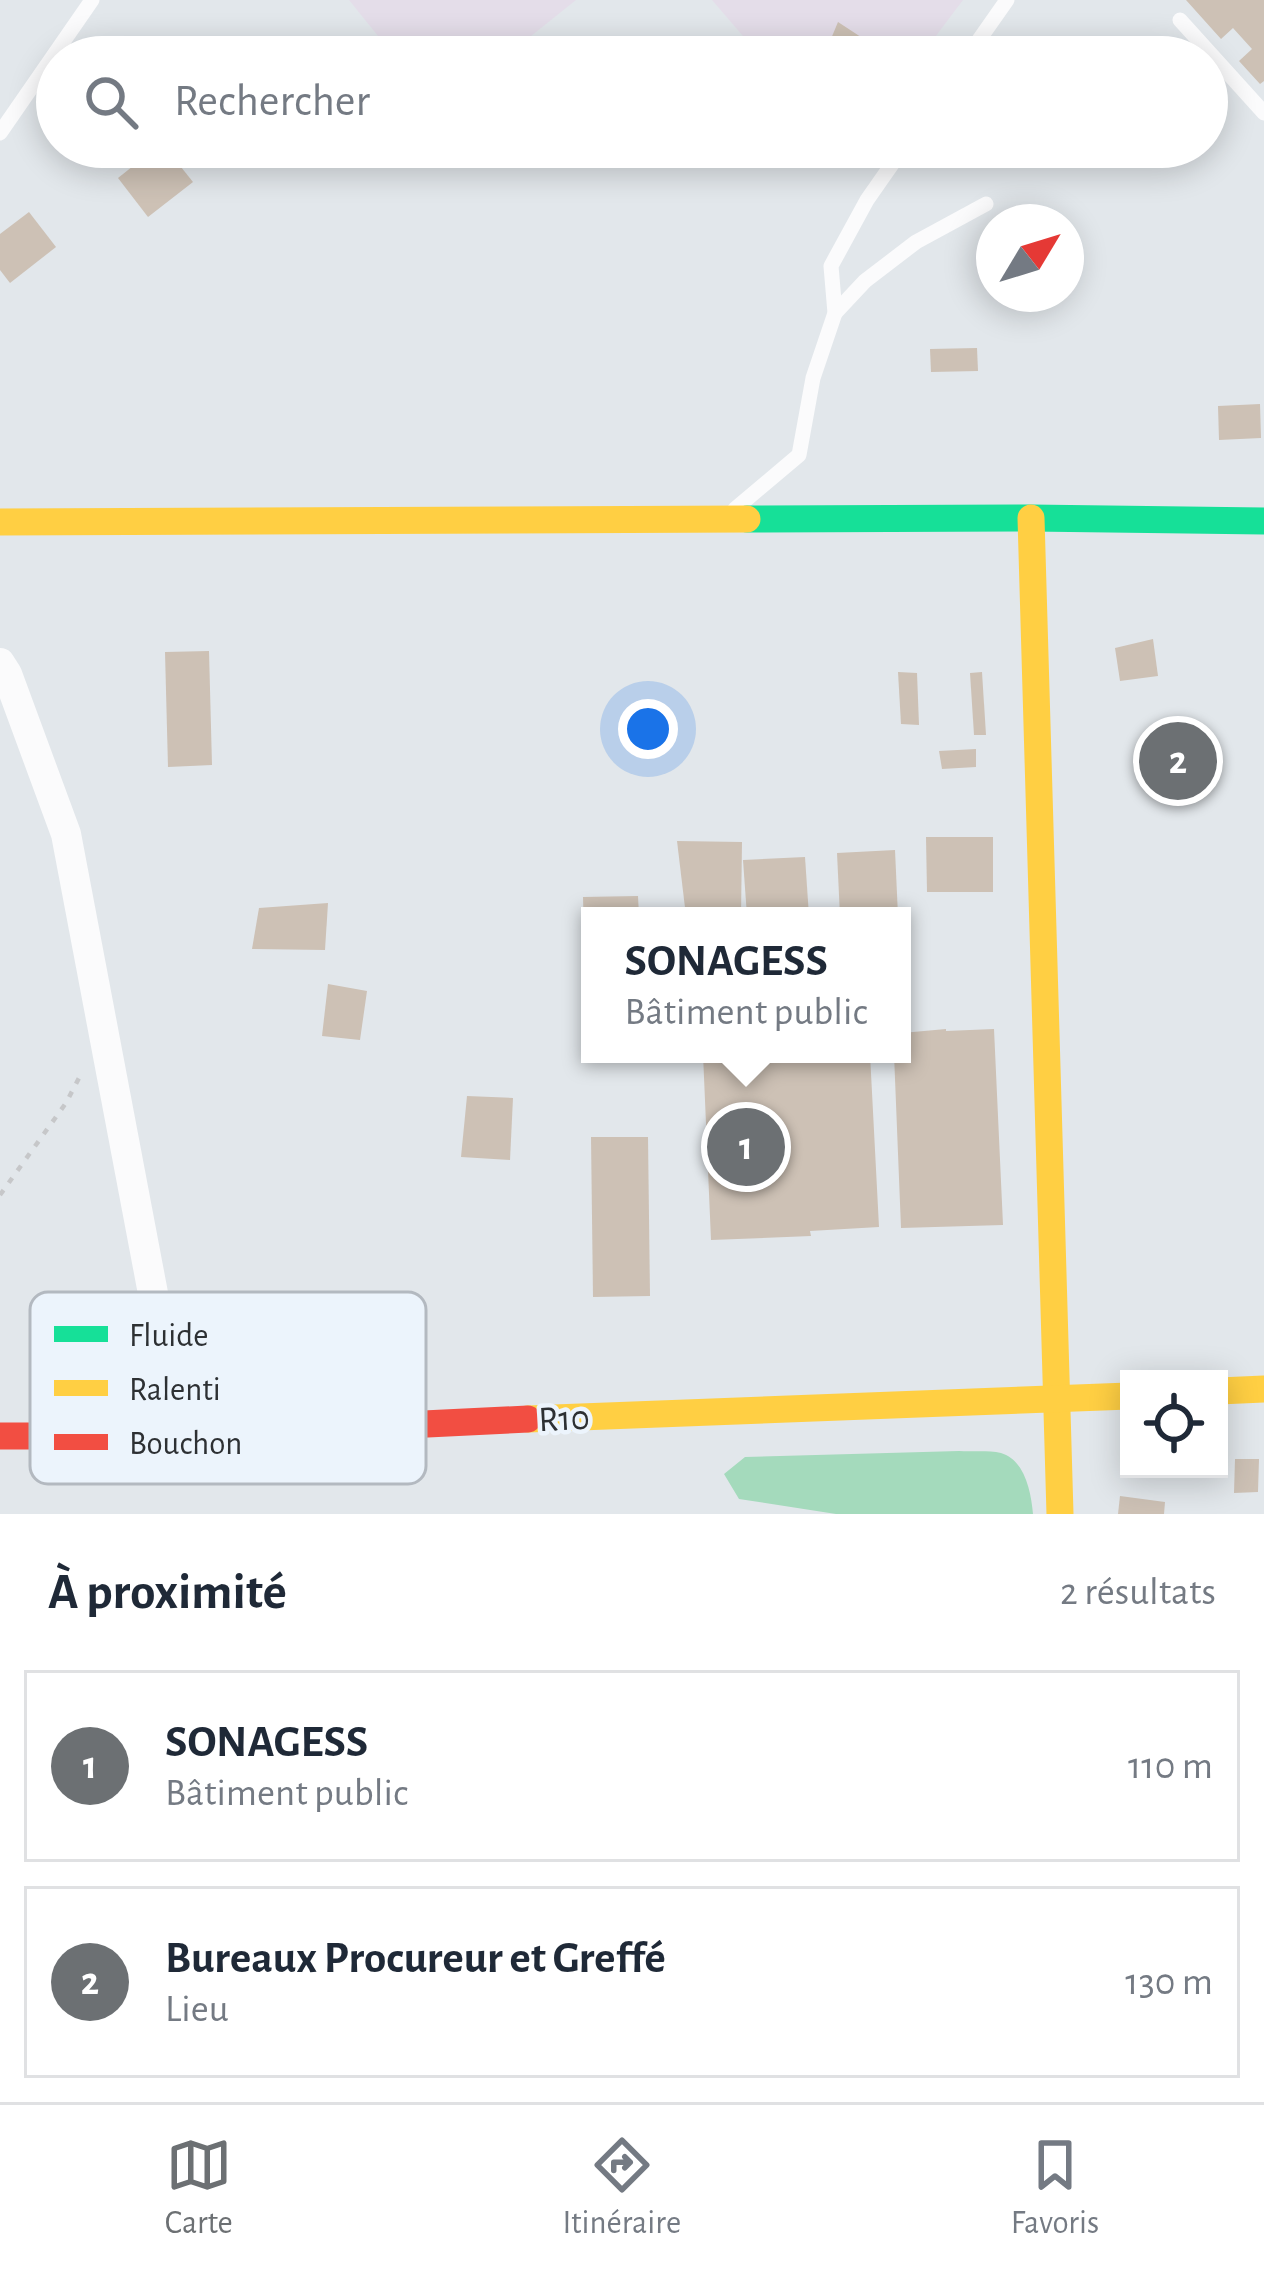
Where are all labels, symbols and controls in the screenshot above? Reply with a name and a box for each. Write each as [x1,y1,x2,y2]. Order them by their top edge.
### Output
search box [36,36,1228,168]
icon: search [78,69,144,135]
text: Rechercher [174,79,370,124]
north arrow [976,204,1084,312]
your location [618,699,678,759]
pin: 2 [1139,716,1217,806]
popup [581,907,911,1063]
text: SONAGESS [625,939,828,984]
text: Bâtiment public [625,993,867,1032]
pin: 1 [707,1102,785,1192]
legend [30,1292,426,1484]
text: Fluide [129,1320,209,1353]
map controls [1120,1370,1228,1478]
button: locate [1120,1370,1228,1478]
text: Ralenti [129,1374,221,1407]
street label: R10 [538,1400,591,1438]
text: Bouchon [129,1428,242,1461]
text: À proximité [48,1567,287,1618]
text: 2 résultats [1060,1573,1216,1612]
text: SONAGESS [165,1720,368,1765]
text: 1 [83,1747,97,1786]
text: 110 m [1128,1747,1213,1786]
text: Bâtiment public [165,1774,408,1813]
text: Bureaux Procureur et Greffé [165,1936,666,1981]
text: 2 [81,1963,99,2002]
text: 130 m [1125,1963,1213,2002]
text: Lieu [165,1990,229,2029]
tab: Carte [165,2132,233,2244]
tab: Itinéraire [562,2132,681,2244]
tab: Favoris [1011,2132,1099,2244]

